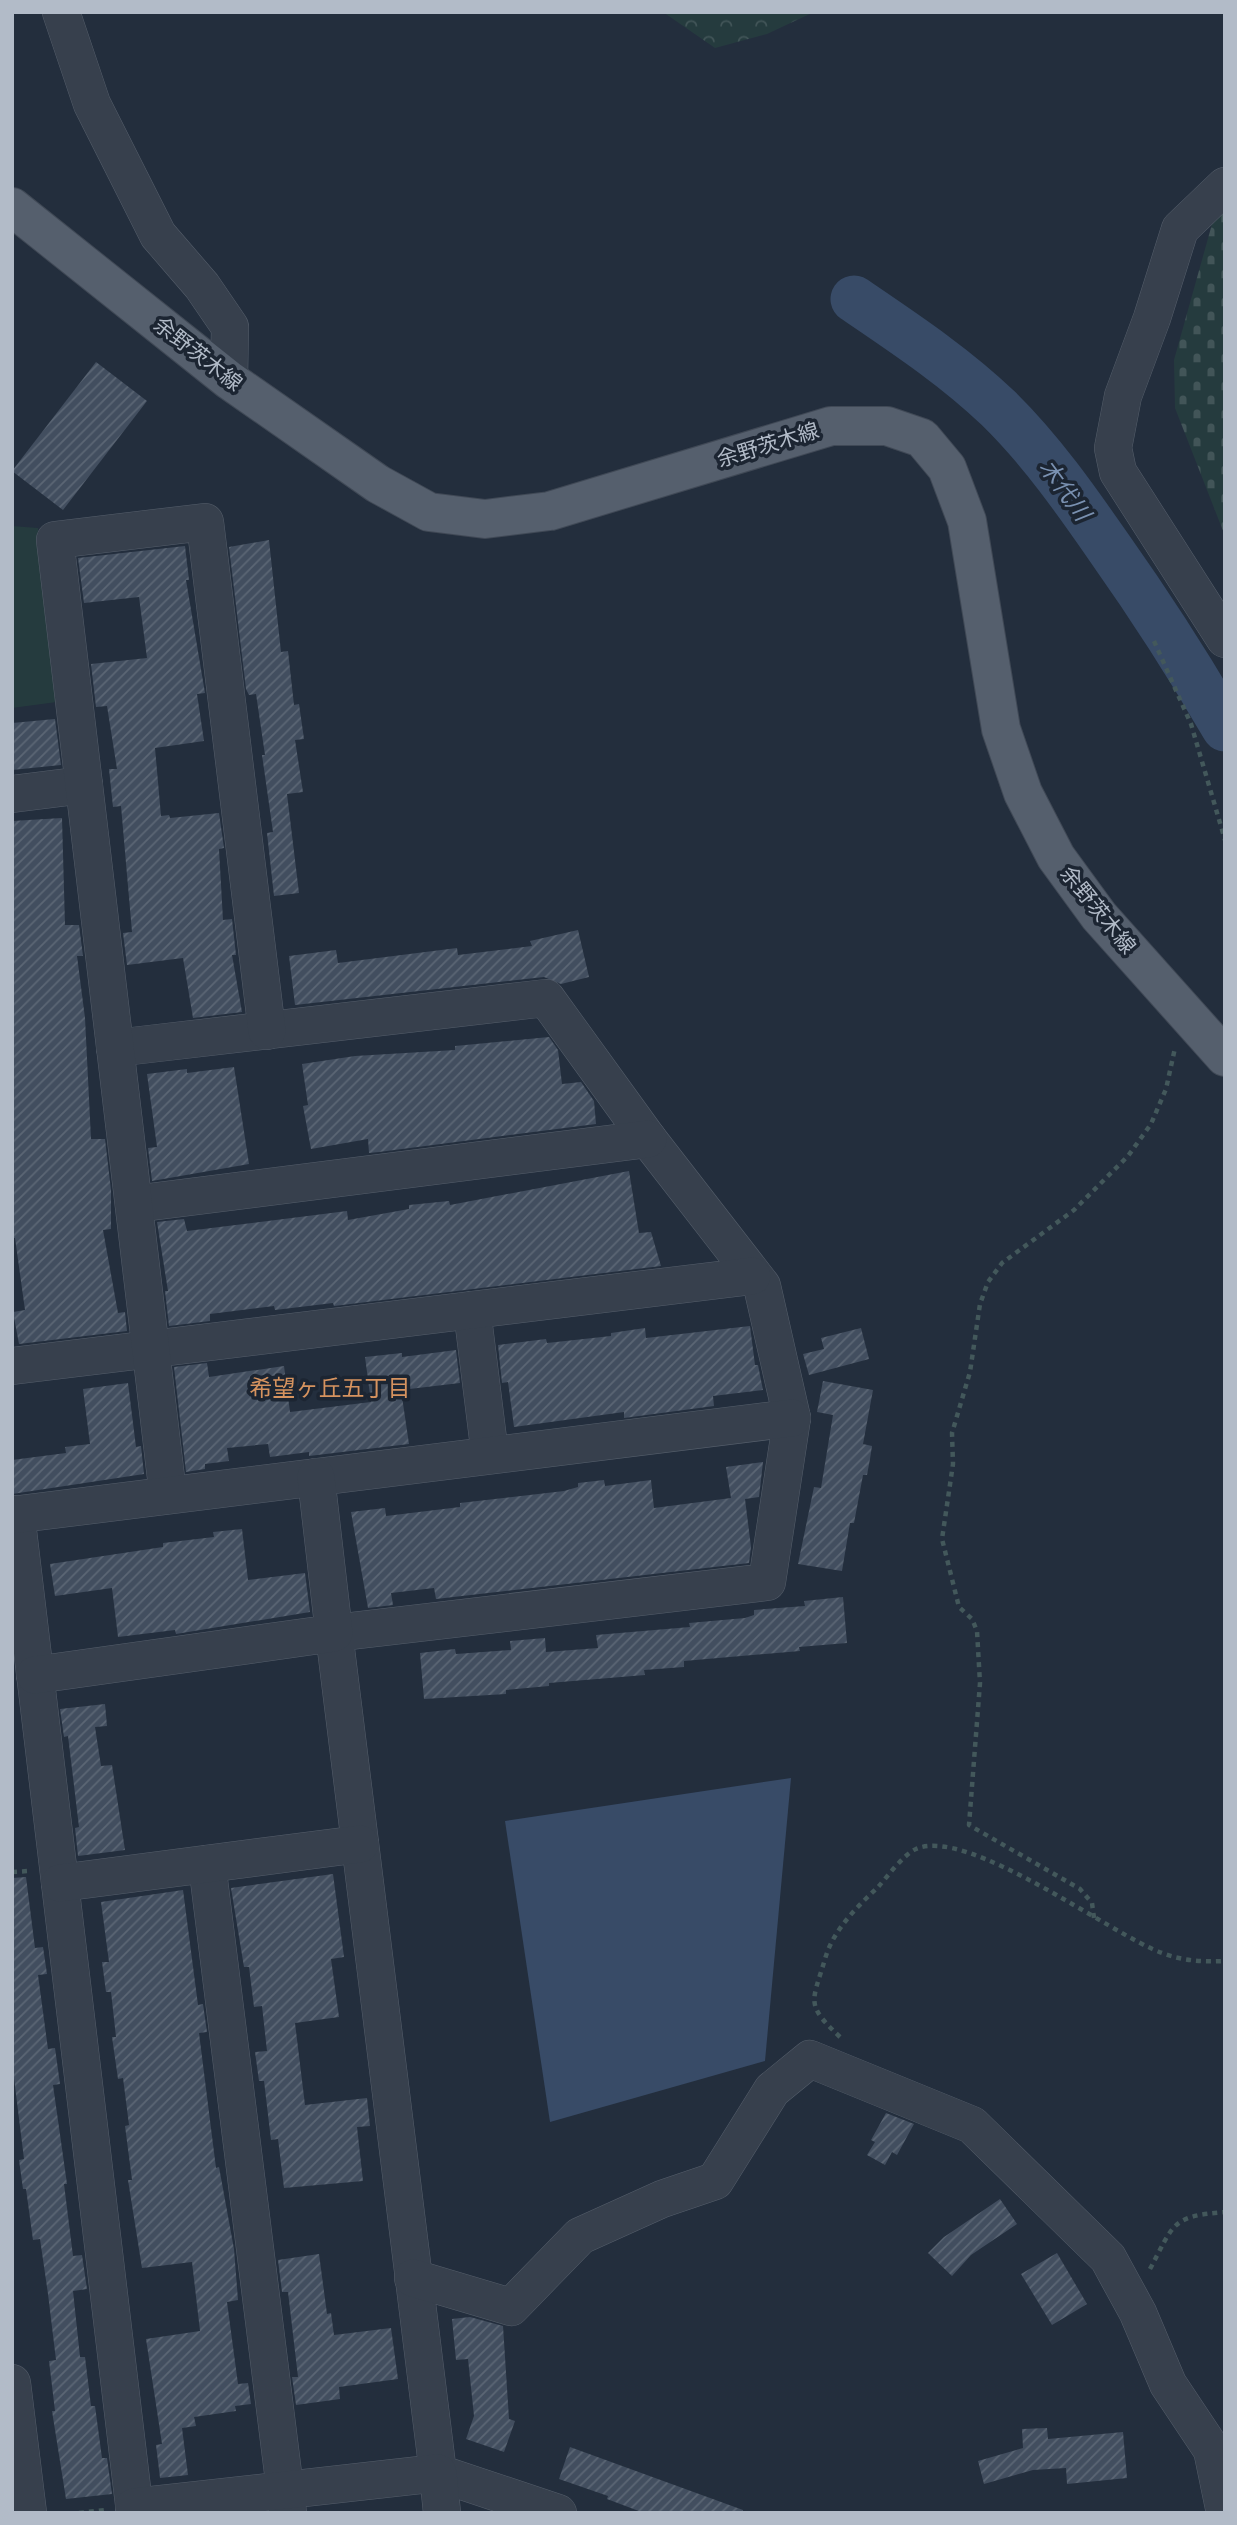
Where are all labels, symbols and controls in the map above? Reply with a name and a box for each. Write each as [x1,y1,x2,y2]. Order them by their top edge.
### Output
street label: 余野茨木線 [149,312,247,396]
street label: 余野茨木線 [714,418,822,472]
water label: 木代川 [1033,454,1098,529]
street label: 余野茨木線 [1056,862,1140,958]
district label: 希望ヶ丘五丁目 [250,1375,411,1402]

